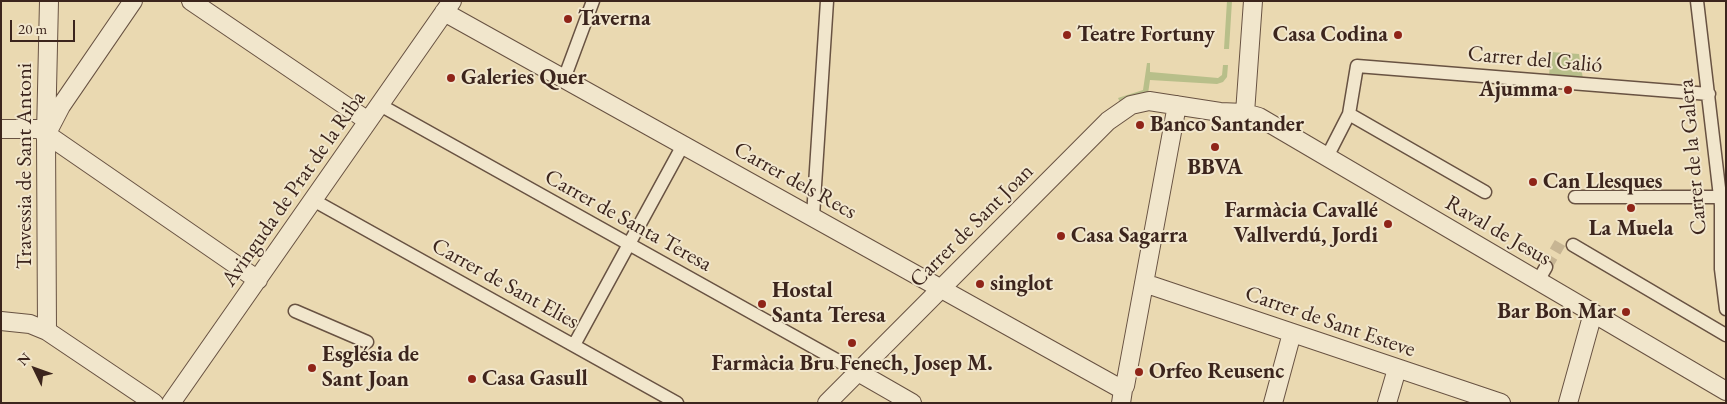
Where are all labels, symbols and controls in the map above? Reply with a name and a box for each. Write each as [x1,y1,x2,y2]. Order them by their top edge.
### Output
place label: Taverna [578,6,651,32]
scale bar [12,10,78,42]
marker: Taverna [562,13,574,25]
text: 20 m [18,19,47,38]
place label: Teatre Fortuny [1077,22,1215,48]
place label: Casa Codina [1273,22,1388,48]
marker: Teatre Fortuny [1061,29,1073,41]
marker: Casa Codina [1392,29,1404,41]
street label: Carrer del Galió [1467,41,1603,79]
street label: Travessia de Sant Antoni [12,63,38,269]
place label: Galeries Quer [461,65,587,91]
marker: Galeries Quer [445,72,457,84]
place label: Ajumma [1479,77,1558,103]
street label: Carrer de la Galera [1673,78,1713,236]
marker: Ajumma [1562,84,1574,96]
street label: Avinguda de Prat de la Riba [216,86,372,292]
place label: Banco Santander [1150,112,1304,138]
marker: Banco Santander [1134,119,1146,131]
street label: Carrer dels Recs [729,136,861,226]
marker: BBVA [1209,141,1221,153]
place label: BBVA [1187,155,1243,181]
street label: Carrer de Sant Joan [905,159,1039,293]
street label: Carrer de Santa Teresa [540,164,716,278]
place label: Can Llesques [1543,169,1663,195]
marker: Can Llesques [1527,176,1539,188]
street label: Raval de Jesus [1440,190,1556,272]
place label: Farmàcia Cavallé Vallverdú, Jordi [1224,198,1378,250]
marker: La Muela [1625,202,1637,214]
place label: La Muela [1589,216,1673,242]
marker: Farmàcia Cavallé Vallverdú, Jordi [1382,218,1394,230]
place label: Casa Sagarra [1071,223,1188,249]
marker: Casa Sagarra [1055,230,1067,242]
street label: Carrer de Sant Elies [427,233,583,335]
place label: singlot [990,271,1053,297]
place label: Hostal Santa Teresa [772,278,886,330]
marker: singlot [974,278,986,290]
street label: Carrer de Sant Esteve [1241,281,1419,363]
marker: Hostal Santa Teresa [756,298,768,310]
place label: Bar Bon Mar [1497,299,1616,325]
marker: Bar Bon Mar [1620,306,1632,318]
marker: Farmàcia Bru Fenech, Josep M. [846,337,858,349]
place label: Església de Sant Joan [322,342,419,394]
north arrow [10,344,60,394]
text: N [13,349,34,369]
place label: Farmàcia Bru Fenech, Josep M. [711,351,993,377]
place label: Orfeo Reusenc [1149,359,1284,385]
marker: Església de Sant Joan [306,362,318,374]
place label: Casa Gasull [482,366,588,392]
marker: Orfeo Reusenc [1133,366,1145,378]
marker: Casa Gasull [466,373,478,385]

